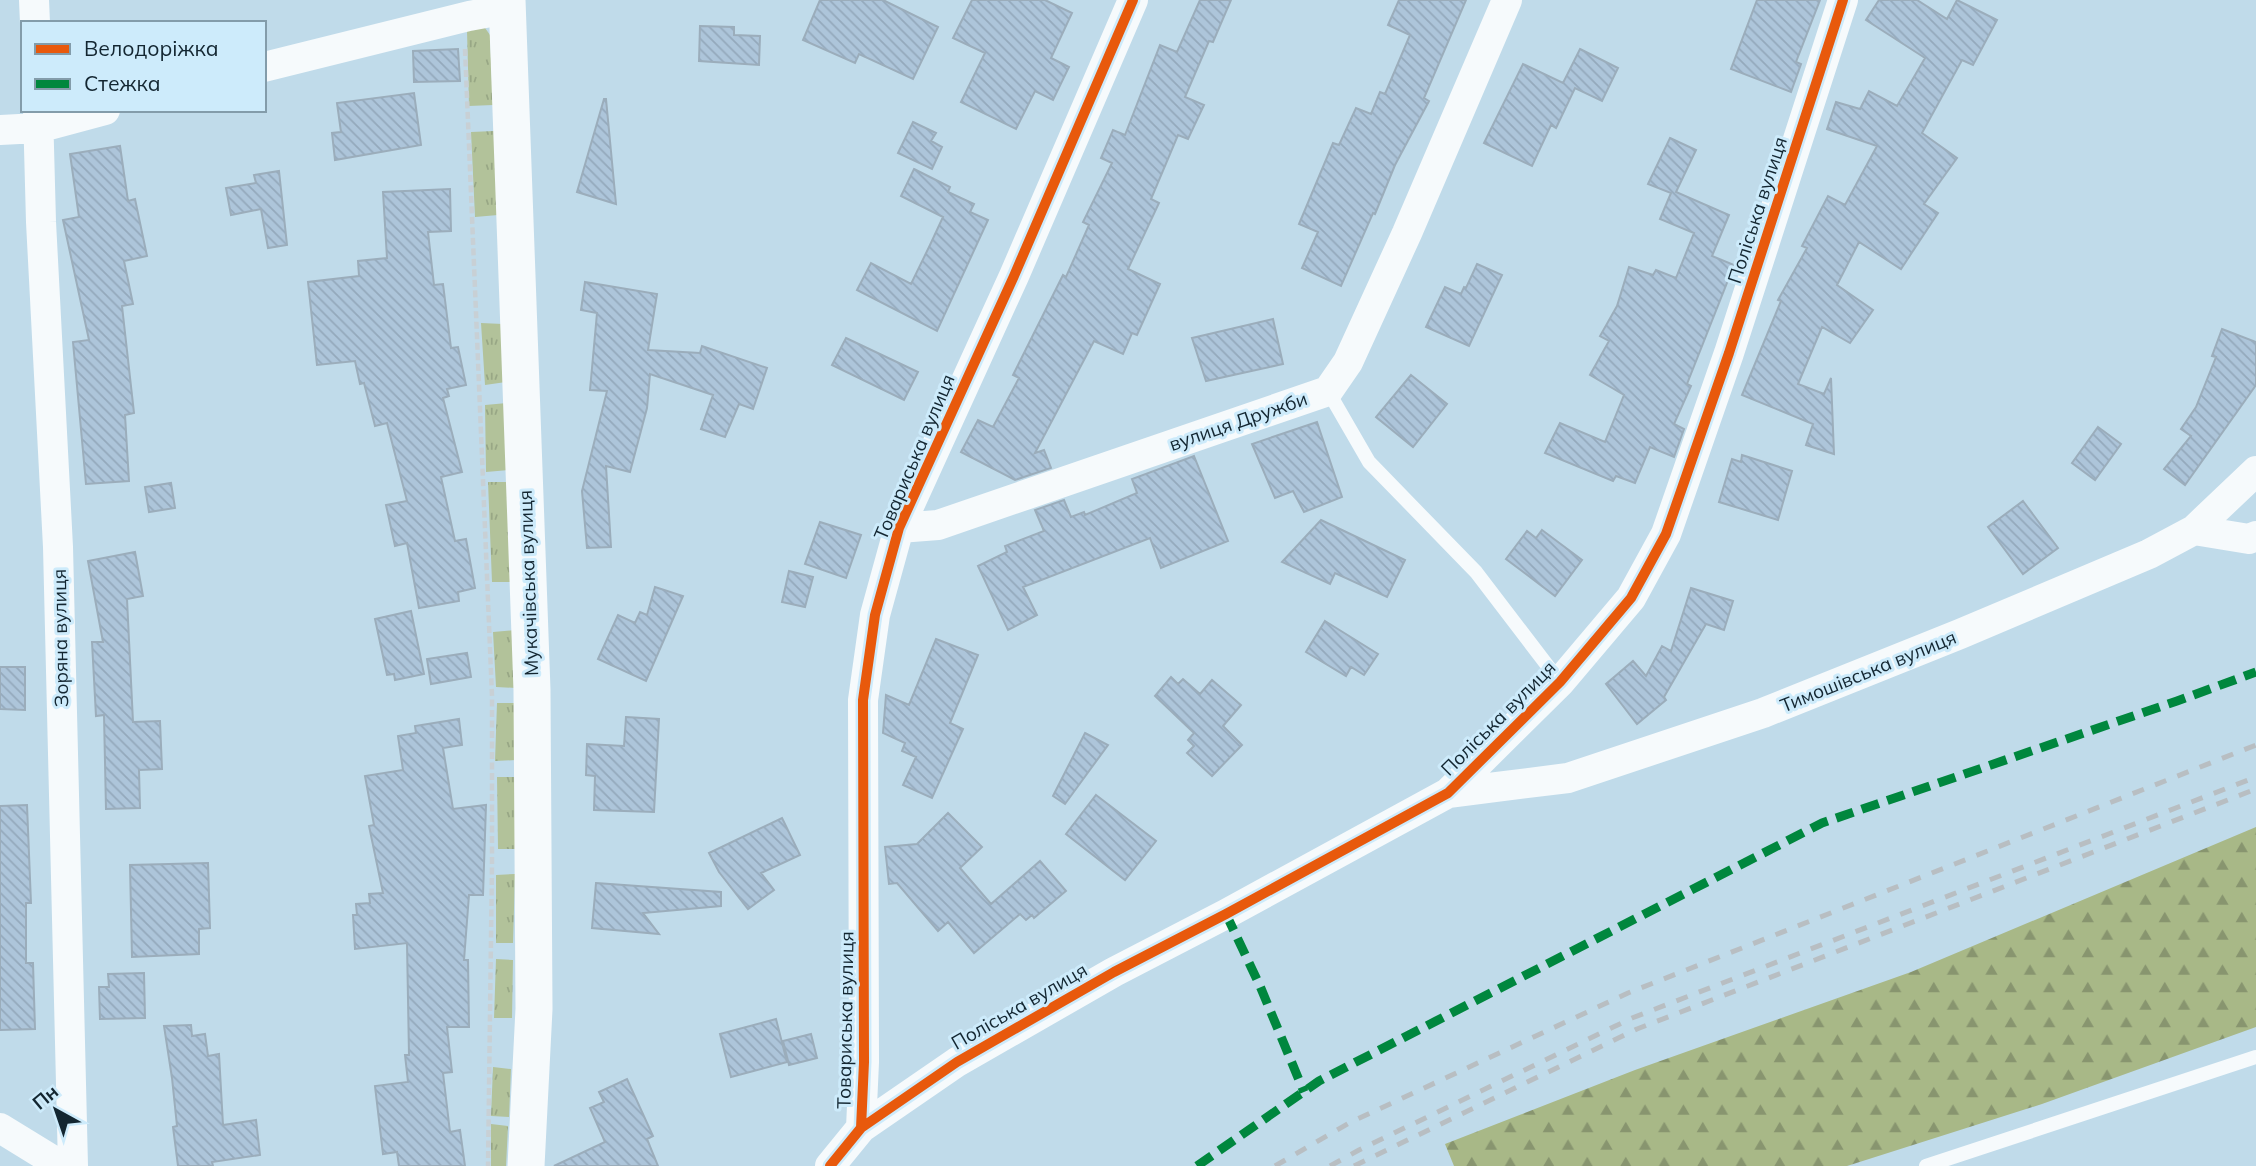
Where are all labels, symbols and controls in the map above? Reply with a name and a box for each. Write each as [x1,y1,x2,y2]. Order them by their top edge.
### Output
legend [21,21,266,112]
text: Велодоріжка [84,35,219,61]
text: Стежка [84,70,161,96]
street label: Поліська вулиця [1722,134,1792,286]
street label: Товариська вулиця [868,370,960,544]
street label: вулиця Дружби [1166,386,1310,456]
street label: Мукачівська вулиця [513,490,543,676]
street label: Зоряна вулиця [47,569,73,707]
street label: Тимошівська вулиця [1777,625,1959,717]
street label: Поліська вулиця [1435,655,1561,781]
street label: Товариська вулиця [831,931,859,1109]
street label: Поліська вулиця [947,957,1091,1055]
north arrow [21,1075,91,1145]
text: Пн [27,1079,63,1115]

